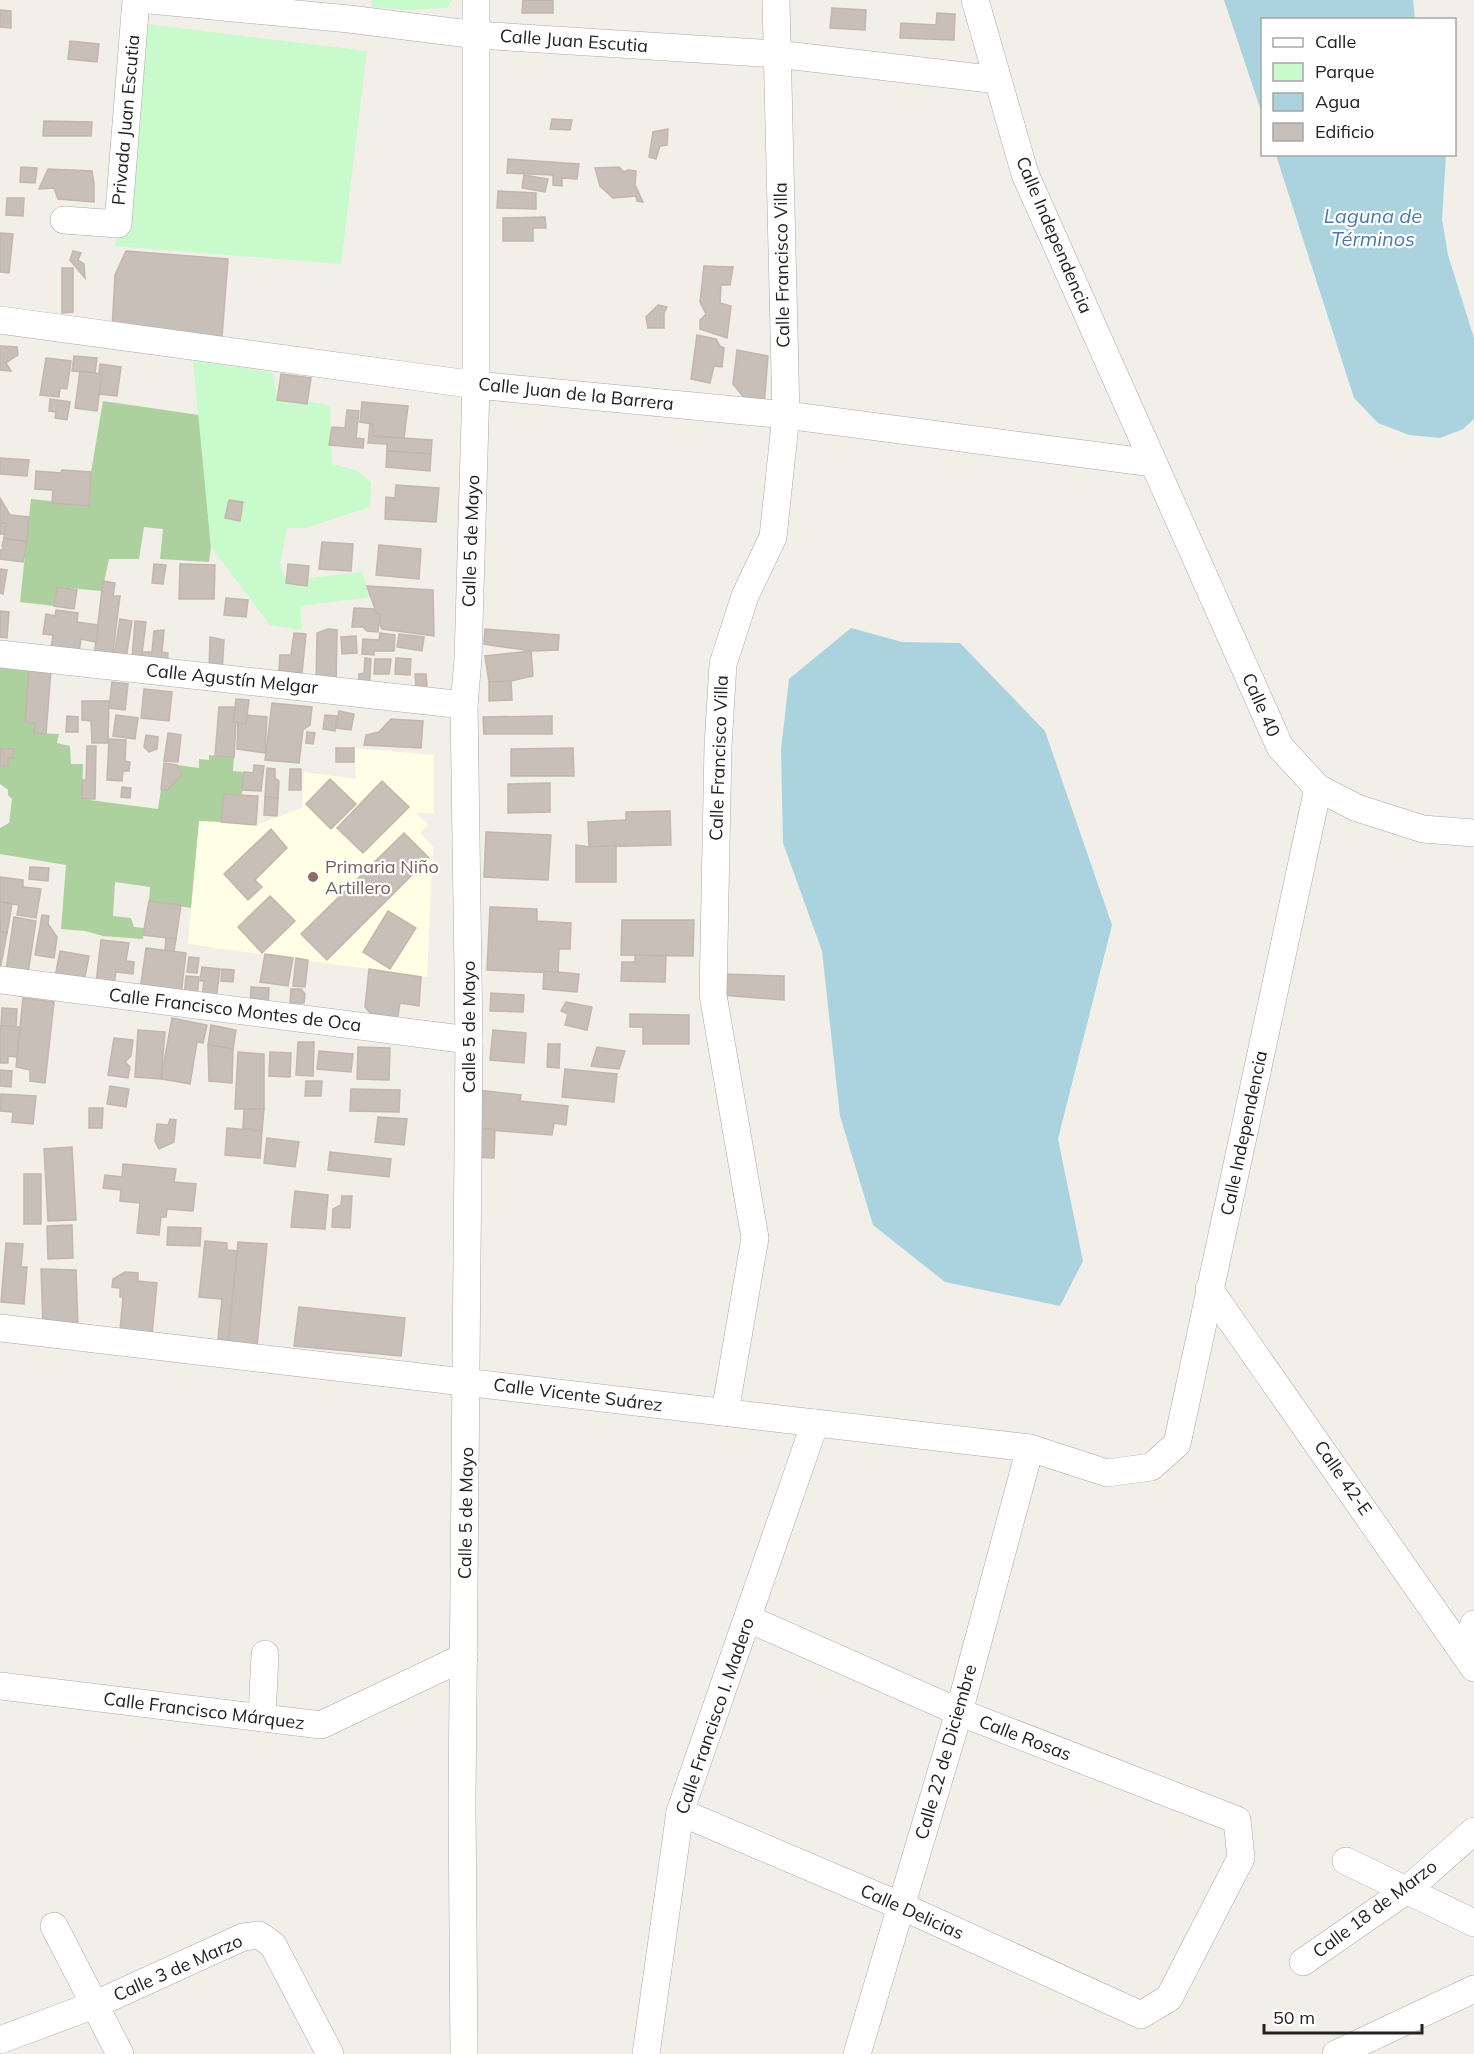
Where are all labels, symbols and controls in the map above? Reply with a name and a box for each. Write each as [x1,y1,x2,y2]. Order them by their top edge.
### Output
legend [1261,18,1456,156]
street label: Calle Juan Escutia [499,24,649,57]
text: Calle [1315,30,1356,53]
street label: Privada Juan Escutia [107,34,144,206]
text: Parque [1315,60,1374,83]
text: Agua [1315,90,1360,113]
text: Edificio [1315,120,1374,143]
street label: Calle Independencia [1011,153,1098,317]
street label: Calle Francisco Villa [769,182,794,348]
water label: Laguna de Términos [1324,203,1422,251]
street label: Calle Juan de la Barrera [477,372,675,415]
street label: Calle 5 de Mayo [457,474,484,608]
street label: Calle Agustín Melgar [145,658,320,699]
street label: Calle 40 [1237,669,1286,740]
street label: Calle Francisco Villa [704,675,733,841]
place label: Primaria Niño Artillero [325,855,439,899]
marker: Primaria Niño Artillero [306,870,320,884]
street label: Calle 5 de Mayo [457,961,480,1093]
street label: Calle Francisco Montes de Oca [108,983,363,1036]
street label: Calle Independencia [1215,1048,1272,1217]
street label: Calle Vicente Suárez [492,1373,664,1416]
street label: Calle 42-E [1309,1436,1377,1519]
street label: Calle 5 de Mayo [453,1447,478,1579]
street label: Calle Francisco I. Madero [670,1614,759,1817]
street label: Calle 22 de Diciembre [910,1662,982,1842]
street label: Calle Francisco Márquez [102,1687,306,1734]
street label: Calle Rosas [976,1709,1075,1766]
street label: Calle 18 de Marzo [1308,1854,1441,1963]
street label: Calle Delicias [857,1879,967,1945]
street label: Calle 3 de Marzo [110,1929,246,2006]
scale bar [1264,1997,1422,2035]
text: 50 m [1273,2006,1315,2029]

